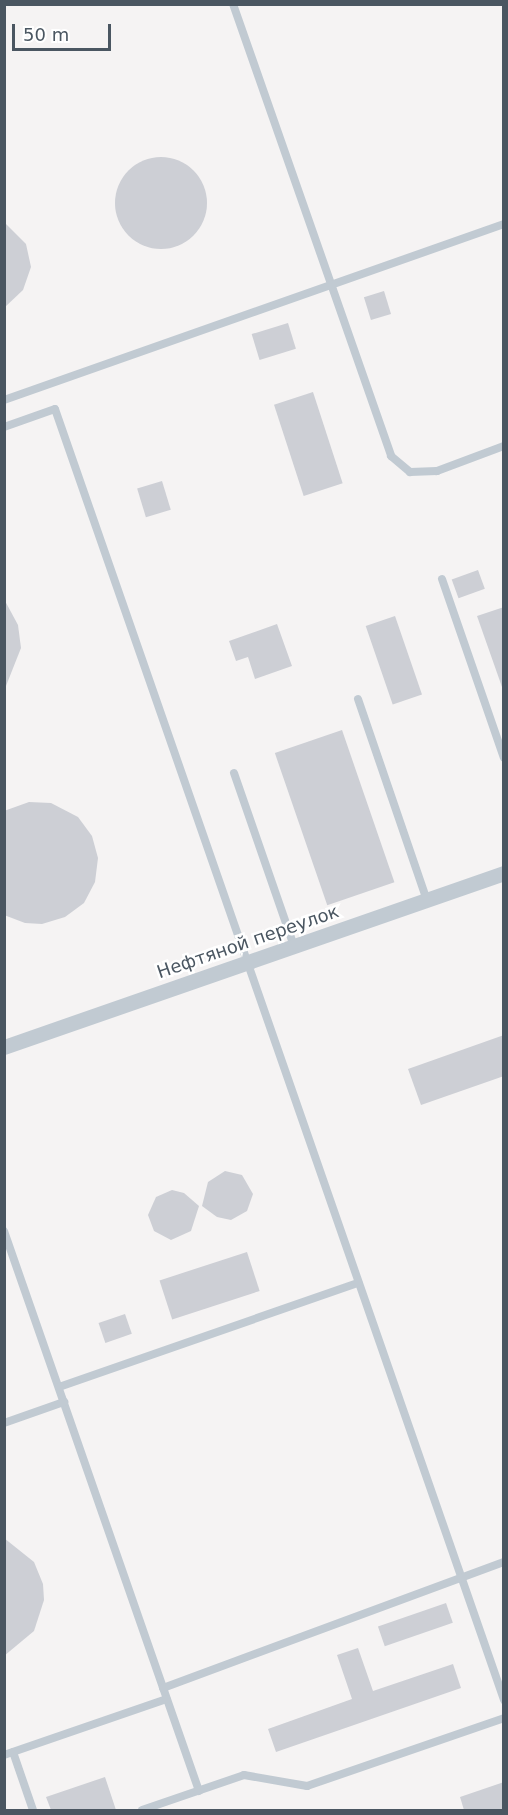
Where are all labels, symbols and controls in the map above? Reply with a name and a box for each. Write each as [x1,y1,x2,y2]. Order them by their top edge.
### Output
scale bar [15,12,114,50]
text: 50 m [23,24,69,45]
street label: Нефтяной переулок [154,901,342,983]

